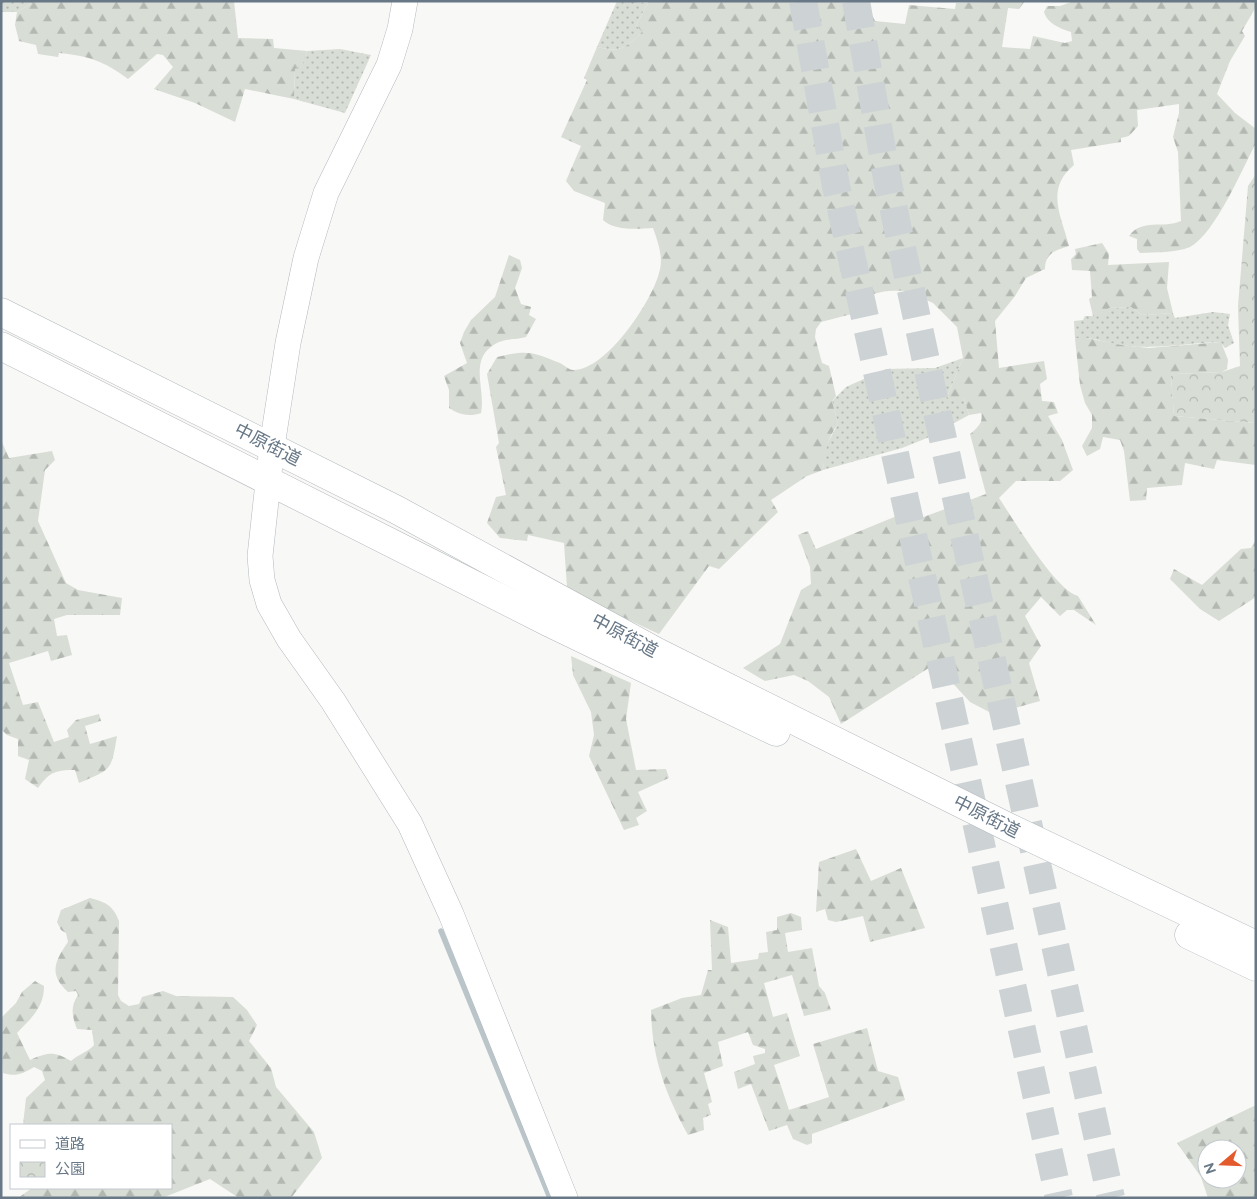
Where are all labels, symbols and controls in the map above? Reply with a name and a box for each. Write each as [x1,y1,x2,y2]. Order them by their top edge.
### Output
street label: 中原街道 [231,418,305,470]
street label: 中原街道 [588,609,662,661]
street label: 中原街道 [950,790,1024,842]
legend [10,1124,172,1189]
text: 道路 [55,1135,85,1153]
north arrow [1197,1139,1247,1189]
text: 公園 [55,1160,85,1178]
text: N [1200,1161,1219,1176]

